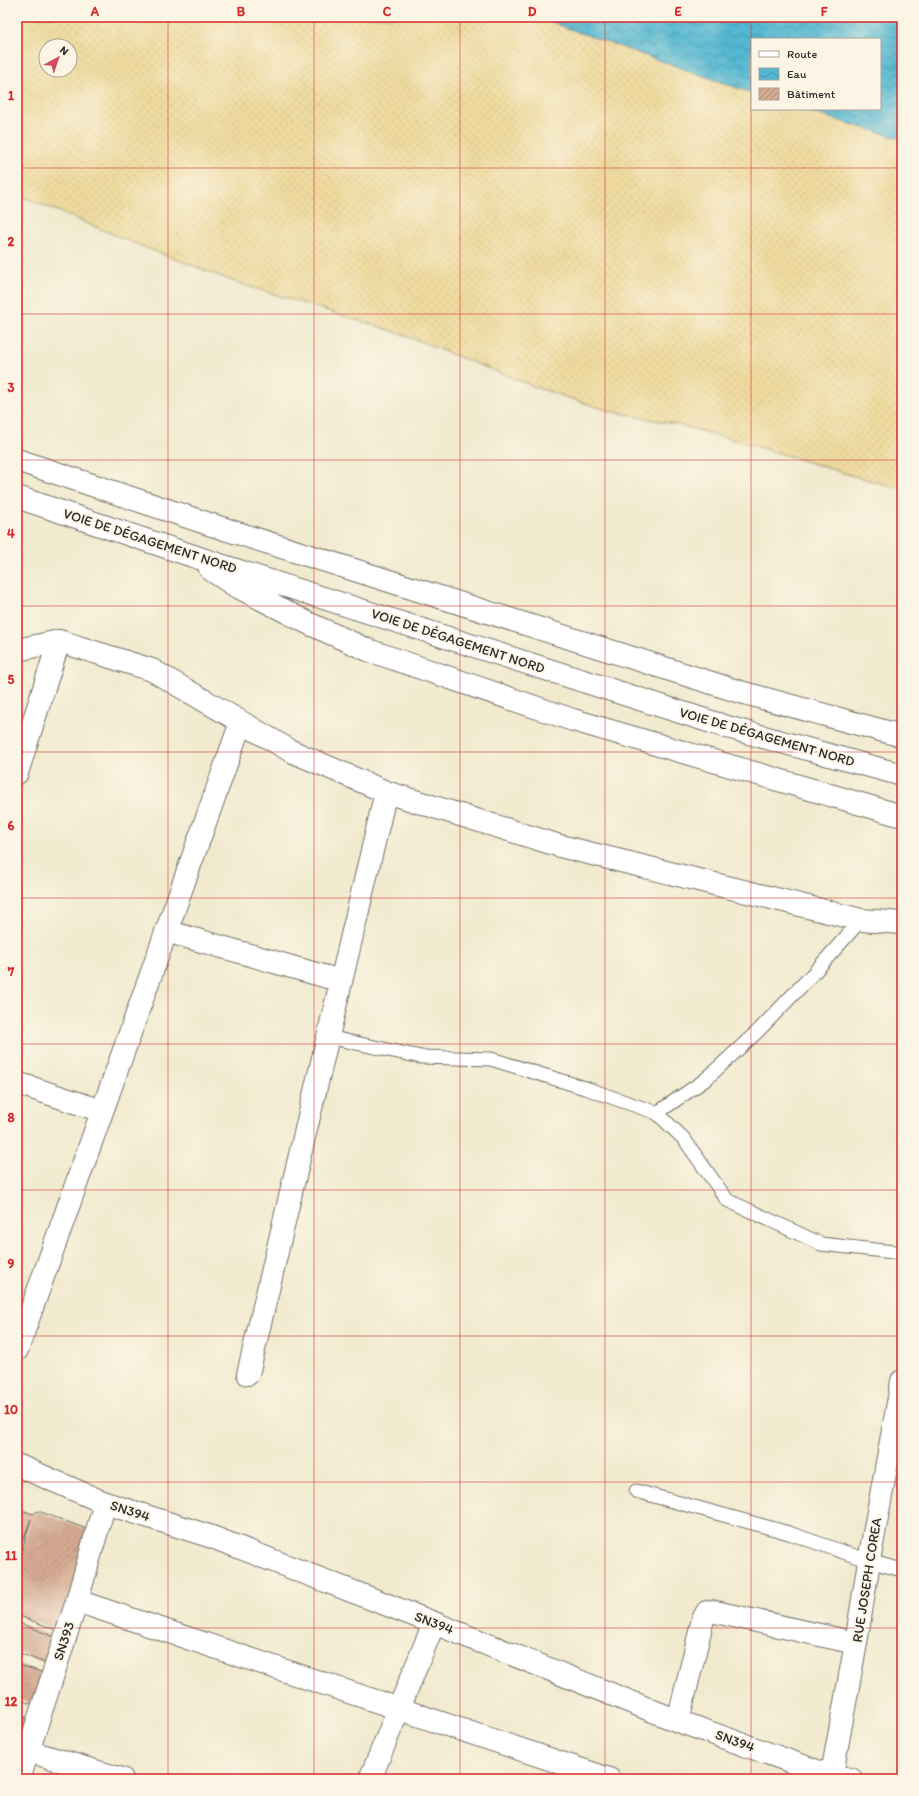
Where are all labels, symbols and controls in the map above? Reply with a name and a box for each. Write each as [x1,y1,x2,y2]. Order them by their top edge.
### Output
text: A [90,4,100,19]
text: B [237,4,246,19]
text: C [383,4,392,19]
text: D [528,4,537,19]
text: E [674,4,682,19]
text: F [821,4,828,19]
north arrow [38,38,78,78]
legend [751,38,881,110]
text: N [57,43,71,58]
text: Route [787,47,817,61]
text: Eau [787,67,807,81]
text: Bâtiment [787,87,836,101]
text: 1 [8,88,14,103]
text: 2 [8,234,15,249]
text: 3 [7,380,15,395]
street label: VOIE DE DÉGAGEMENT NORD [61,505,239,577]
text: 4 [7,526,15,541]
street label: VOIE DE DÉGAGEMENT NORD [369,605,547,677]
text: 5 [8,672,15,687]
street label: VOIE DE DÉGAGEMENT NORD [677,704,857,770]
text: 6 [8,818,15,833]
text: 7 [7,964,15,979]
text: 8 [7,1110,15,1125]
text: 9 [8,1256,15,1271]
text: 10 [4,1402,18,1417]
street label: SN394 [108,1497,153,1526]
street label: RUE JOSEPH COREA [849,1516,885,1644]
text: 11 [5,1548,17,1563]
street label: SN394 [412,1608,457,1638]
street label: SN393 [50,1619,78,1663]
text: 12 [5,1694,18,1709]
street label: SN394 [713,1726,758,1756]

